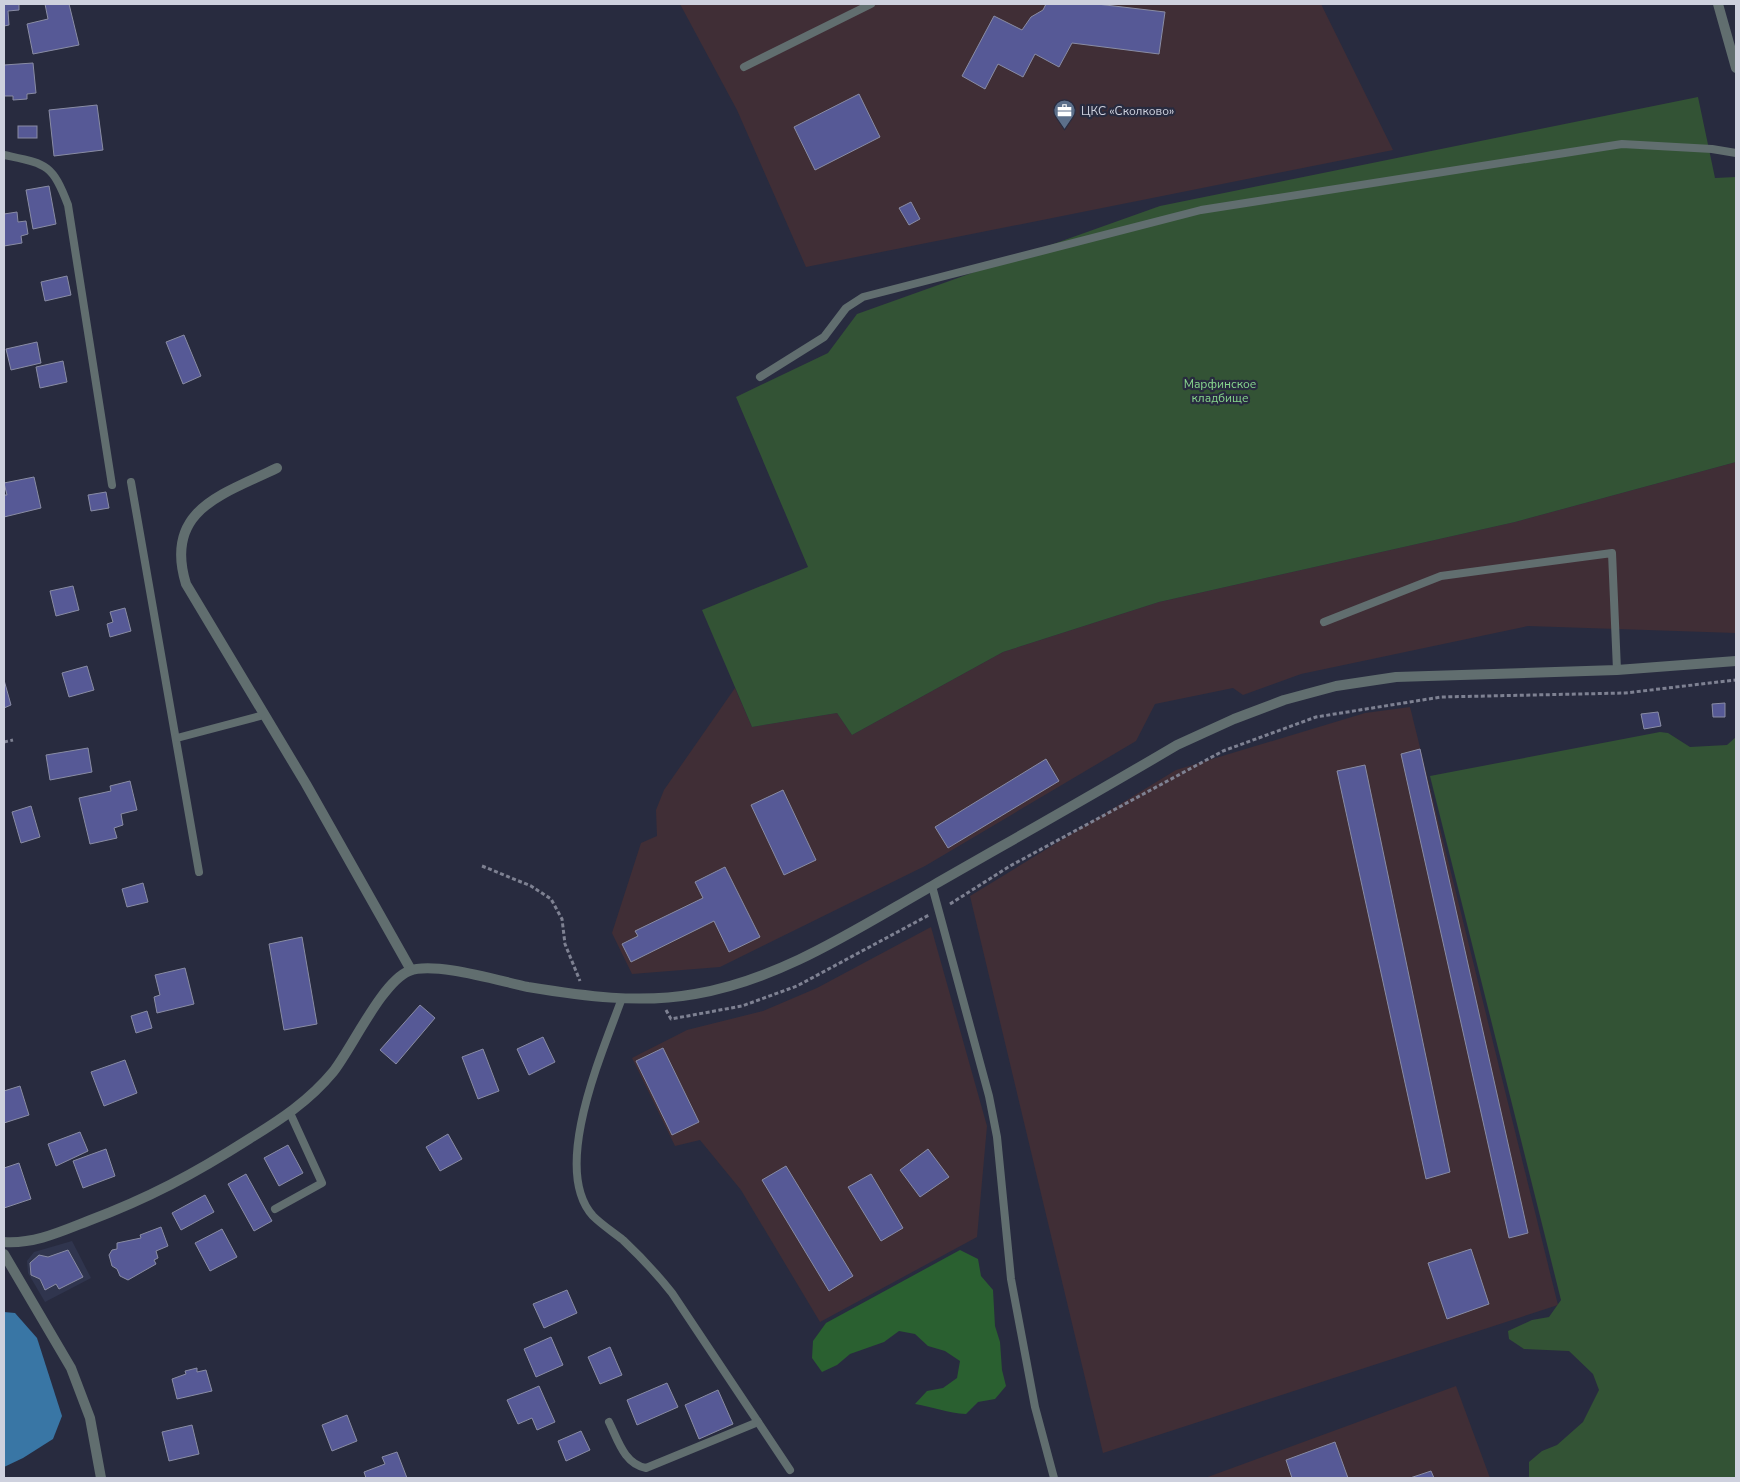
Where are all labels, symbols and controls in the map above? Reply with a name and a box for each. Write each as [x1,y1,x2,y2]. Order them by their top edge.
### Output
office icon: ЦКС «Сколково» [1053,99,1077,130]
place label: ЦКС «Сколково» [1081,103,1174,119]
park label: Марфинское кладбище [1184,376,1256,406]

